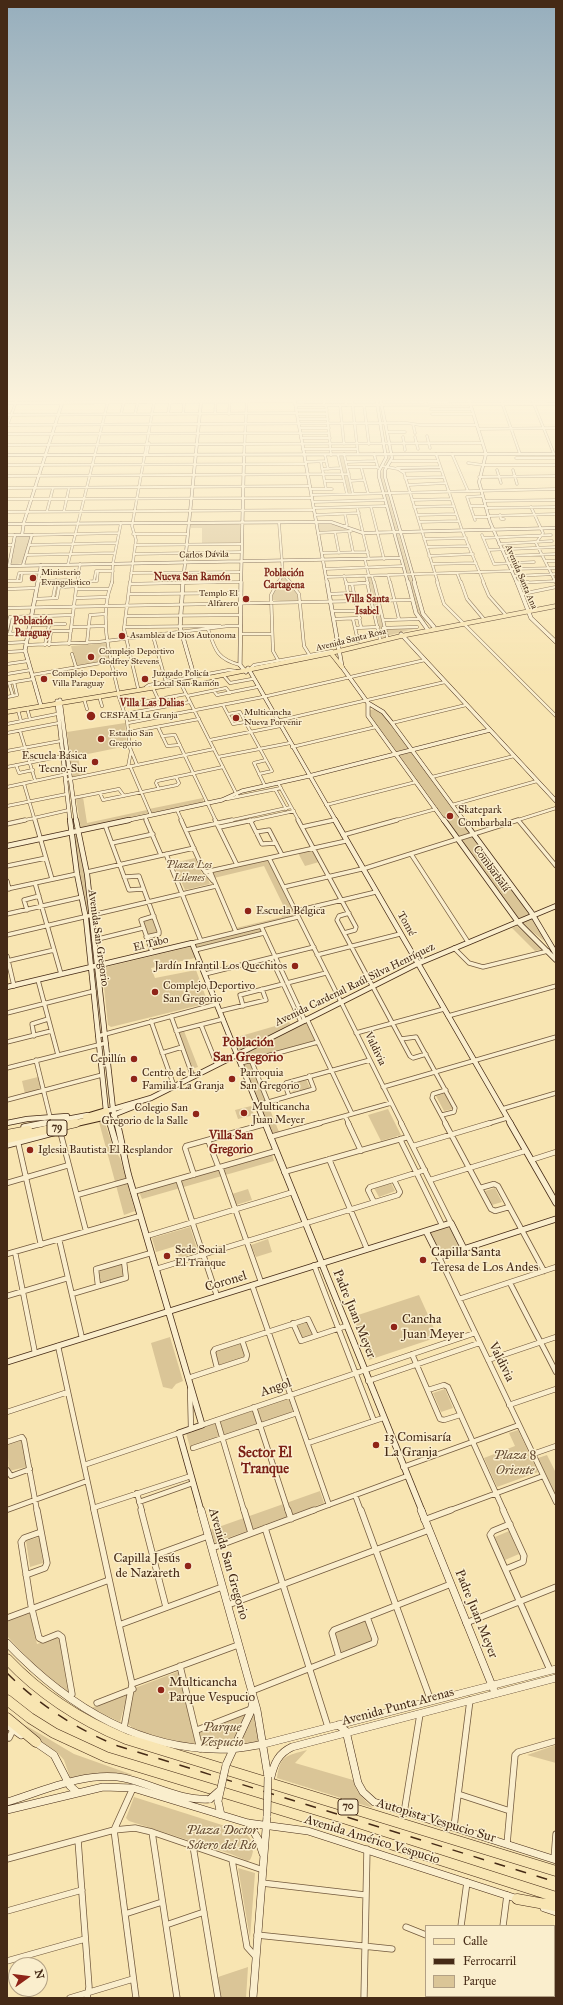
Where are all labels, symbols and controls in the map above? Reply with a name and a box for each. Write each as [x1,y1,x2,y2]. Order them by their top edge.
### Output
street label: Avenida Santa Ana [503,543,539,611]
street label: Carlos Dávila [179,549,229,561]
place label: Ministerio Evangelistico [41,568,90,589]
district label: Población Cartagena [263,568,305,592]
district label: Nueva San Ramón [154,572,230,584]
marker: Ministerio Evangelistico [28,573,38,583]
place label: Templo El Alfarero [199,589,238,610]
marker: Templo El Alfarero [241,594,251,604]
district label: Villa Santa Isabel [345,594,389,618]
district label: Población Paraguay [13,616,53,640]
street label: Avenida Santa Rosa [315,626,387,654]
marker: Asamblea de Dios Autonoma [117,631,127,641]
place label: Asamblea de Dios Autonoma [130,631,236,641]
place label: Complejo Deportivo Godfrey Stevens [99,647,174,668]
marker: Complejo Deportivo Godfrey Stevens [86,652,96,662]
place label: Complejo Deportivo Villa Paraguay [52,669,127,690]
place label: Juzgado Policía Local San Ramón [153,669,219,690]
marker: Complejo Deportivo Villa Paraguay [39,674,49,684]
marker: Juzgado Policía Local San Ramón [140,674,150,684]
district label: Villa Las Dalias [120,698,184,710]
place label: Multicancha Nueva Porvenir [244,708,302,729]
marker: CESFAM La Granja [85,710,97,722]
place label: CESFAM La Granja [100,711,177,721]
marker: Multicancha Nueva Porvenir [231,713,241,723]
place label: Estadio San Gregorio [109,729,153,750]
marker: Estadio San Gregorio [96,734,106,744]
place label: Escuela Básica Tecno-Sur [22,749,87,775]
marker: Escuela Básica Tecno-Sur [90,757,100,767]
place label: Skatepark Combarbala [458,803,512,829]
marker: Skatepark Combarbala [445,811,455,821]
street label: Combarbalá [470,843,512,895]
park label: Plaza Los Lilenes [166,858,212,884]
street label: Avenida San Gregorio [85,889,111,987]
place label: Escuela Bélgica [256,904,325,918]
marker: Escuela Bélgica [243,906,253,916]
street label: Tomé [394,909,418,939]
street label: El Tabo [132,933,170,955]
street label: Avenida Cardenal Raúl Silva Henríquez [273,940,437,1030]
place label: Jardín Infantil Los Quechitos [154,959,287,973]
marker: Jardín Infantil Los Quechitos [290,961,300,971]
place label: Complejo Deportivo San Gregorio [163,979,255,1005]
marker: Complejo Deportivo San Gregorio [150,987,160,997]
street label: Valdivia [361,1030,389,1068]
district label: Población San Gregorio [213,1035,283,1066]
place label: Cepillín [90,1052,126,1066]
marker: Cepillín [129,1054,139,1064]
place label: Centro de La Familia La Granja [142,1066,224,1092]
place label: Parroquia San Gregorio [240,1066,299,1092]
marker: Centro de La Familia La Granja [129,1074,139,1084]
marker: Parroquia San Gregorio [227,1074,237,1084]
place label: Multicancha Juan Meyer [252,1100,310,1126]
place label: Colegio San Gregorio de la Salle [102,1101,188,1127]
marker: Multicancha Juan Meyer [239,1108,249,1118]
marker: Colegio San Gregorio de la Salle [191,1109,201,1119]
road number: 79 [47,1120,67,1136]
district label: Villa San Gregorio [209,1129,253,1157]
place label: Iglesia Bautista El Resplandor [38,1143,173,1157]
marker: Iglesia Bautista El Resplandor [25,1145,35,1155]
place label: Sede Social El Tranque [175,1243,226,1269]
place label: Capilla Santa Teresa de Los Andes [431,1245,539,1276]
marker: Sede Social El Tranque [162,1251,172,1261]
marker: Capilla Santa Teresa de Los Andes [418,1255,428,1265]
street label: Padre Juan Meyer [329,1267,379,1361]
street label: Coronel [203,1268,249,1296]
place label: Cancha Juan Meyer [402,1312,464,1343]
marker: Cancha Juan Meyer [389,1322,399,1332]
street label: Valdivia [485,1340,517,1384]
street label: Angol [258,1375,294,1401]
place label: 13 Comisaría La Granja [384,1430,451,1461]
marker: 13 Comisaría La Granja [371,1440,381,1450]
district label: Sector El Tranque [238,1446,292,1478]
park label: Plaza 8 Oriente [493,1448,537,1479]
street label: Avenida San Gregorio [205,1506,251,1622]
place label: Capilla Jesús de Nazareth [113,1551,180,1582]
marker: Capilla Jesús de Nazareth [183,1561,193,1571]
street label: Padre Juan Meyer [451,1567,501,1661]
place label: Multicancha Parque Vespucio [169,1675,255,1706]
marker: Multicancha Parque Vespucio [156,1685,166,1695]
street label: Avenida Punta Arenas [340,1685,456,1729]
park label: Parque Vespucio [201,1720,243,1751]
street label: Autopista Vespucio Sur [374,1795,498,1847]
road number: 70 [338,1799,358,1815]
street label: Avenida Américo Vespucio [302,1812,442,1868]
park label: Plaza Doctor Sótero del Río [186,1823,258,1854]
legend [425,1925,555,1997]
text: Calle [463,1934,488,1948]
text: Ferrocarril [463,1954,516,1968]
north arrow [8,1957,48,1997]
text: N [32,1968,47,1980]
text: Parque [463,1974,496,1988]

